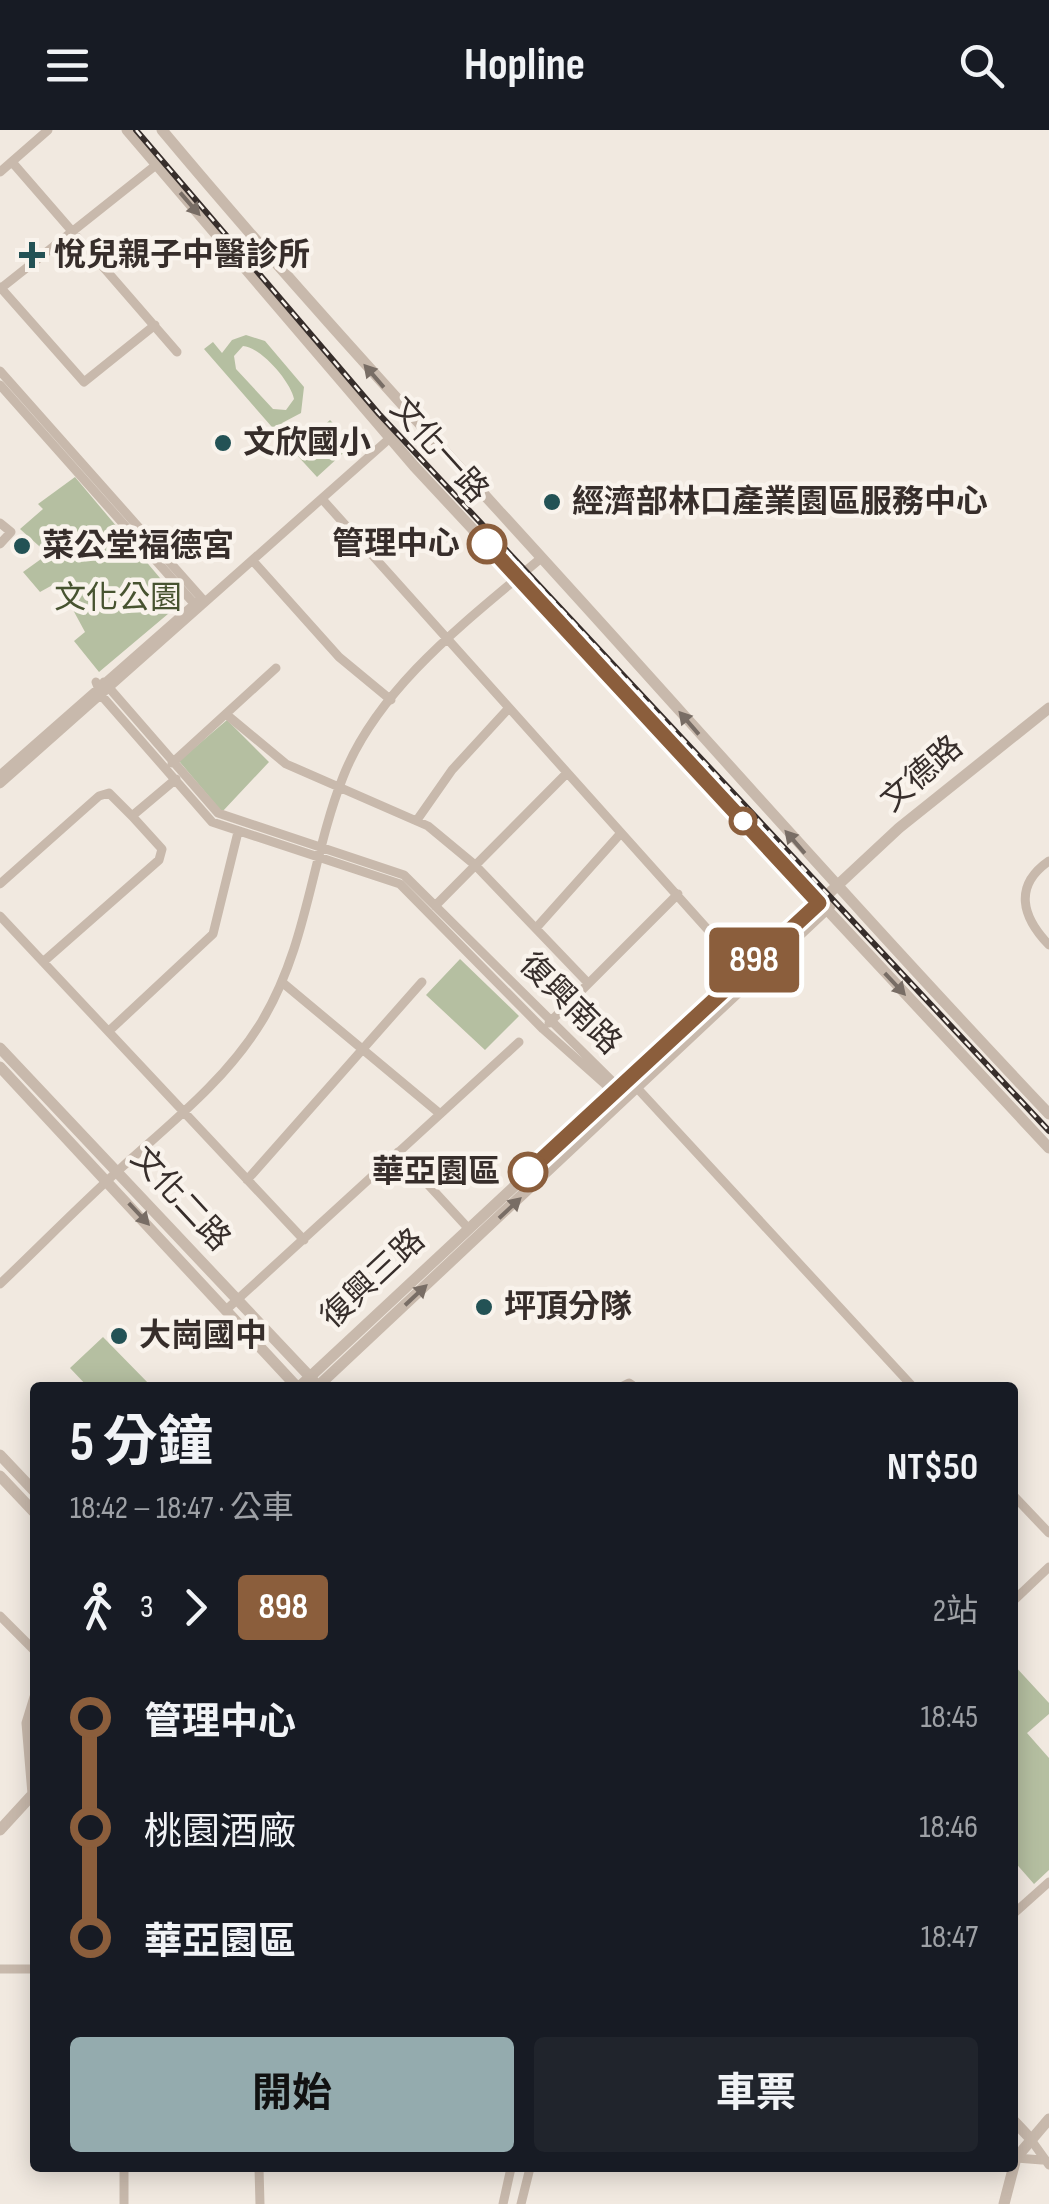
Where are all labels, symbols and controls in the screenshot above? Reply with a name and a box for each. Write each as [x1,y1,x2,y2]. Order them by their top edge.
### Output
icon: menu [40,38,95,93]
text: Hopline [464,38,585,93]
icon: search [954,38,1009,93]
one-way arrow [179,192,201,217]
place label: 悅兒親子中醫診所 [54,236,310,275]
marker: 悅兒親子中醫診所 [19,242,45,268]
one-way arrow [364,363,386,388]
street label: 文化一路 [382,389,496,511]
place label: 文欣國小 [243,424,371,463]
marker: 文欣國小 [212,432,234,454]
place label: 經濟部林口產業園區服務中心 [572,483,988,522]
marker: 經濟部林口產業園區服務中心 [541,491,563,513]
place label: 管理中心 [332,525,460,564]
marker: 管理中心 [468,525,506,563]
place label: 菜公堂福德宮 [42,527,234,566]
marker: 菜公堂福德宮 [11,535,33,557]
park label: 文化公園 [54,579,182,618]
one-way arrow [679,710,701,735]
street label: 文德路 [873,728,971,820]
unlabelled marker [730,808,756,834]
one-way arrow [784,830,806,855]
line badge: 898 [696,928,812,992]
text: 898 [729,939,779,982]
street label: 復興南路 [511,945,629,1063]
one-way arrow [883,972,906,996]
street label: 文化二路 [122,1139,238,1259]
place label: 華亞園區 [372,1153,500,1192]
marker: 華亞園區 [509,1153,547,1191]
one-way arrow [498,1197,522,1220]
one-way arrow [127,1202,150,1226]
street label: 復興三路 [313,1221,433,1337]
one-way arrow [403,1284,427,1307]
place label: 坪頂分隊 [504,1288,632,1327]
marker: 坪頂分隊 [473,1296,495,1318]
place label: 大崗國中 [139,1317,267,1356]
marker: 大崗國中 [108,1325,130,1347]
text: 5 分鐘 [70,1410,213,1477]
text: NT$50 [887,1445,978,1490]
text: 18:42 – 18:47 · 公車 [70,1489,294,1528]
icon: walk [70,1580,125,1635]
icon: forward [168,1580,223,1635]
text: 898 [258,1586,308,1629]
text: 3 [140,1588,153,1627]
text: 2站 [933,1592,978,1631]
text: 18:45 [920,1698,978,1737]
text: 管理中心 [144,1700,296,1745]
text: 18:46 [919,1808,978,1847]
text: 桃園酒廠 [144,1810,296,1855]
text: 18:47 [921,1918,978,1957]
text: 華亞園區 [144,1920,296,1965]
button: 開始 [70,2037,514,2152]
button: 車票 [534,2037,978,2152]

